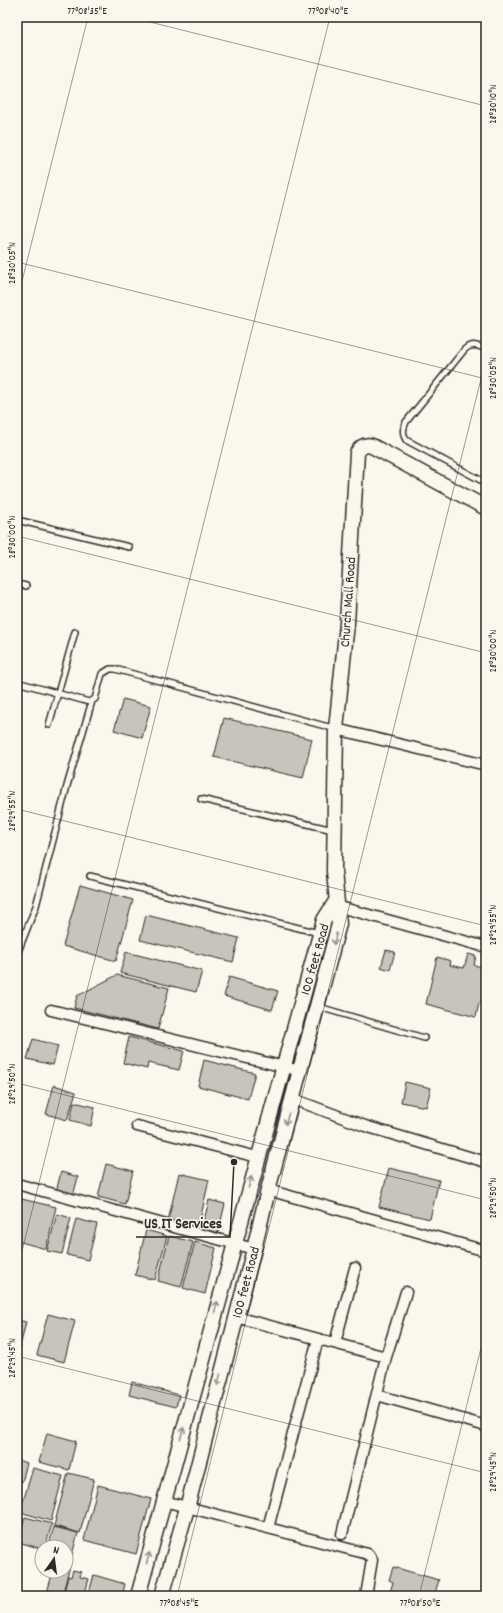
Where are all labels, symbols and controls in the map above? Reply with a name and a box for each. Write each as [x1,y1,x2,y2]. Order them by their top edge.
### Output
text: 77°08'35"E [67,5,107,19]
text: 77°08'40"E [308,5,348,19]
text: 28°30'10"N [487,84,501,124]
text: 28°30'05"N [6,242,20,284]
text: 28°30'05"N [487,357,501,399]
text: 28°30'00"N [6,516,20,558]
street label: Church Mall Road [336,556,362,648]
text: 28°30'00"N [487,630,501,672]
text: 28°29'55"N [6,791,20,831]
text: 28°29'55"N [487,905,501,945]
street label: 100 feet Road [296,922,336,998]
one-way arrow [331,932,338,945]
text: 28°29'50"N [6,1063,20,1105]
one-way arrow [283,1112,291,1125]
one-way arrow [247,1176,254,1189]
text: 28°29'50"N [487,1177,501,1219]
callout: US IT Services [136,1210,230,1237]
text: US IT Services [144,1214,222,1236]
street label: 100 feet Road [228,1245,266,1321]
one-way arrow [213,1301,220,1314]
text: 28°29'45"N [6,1338,20,1378]
one-way arrow [215,1373,223,1386]
one-way arrow [179,1427,186,1440]
text: 28°29'45"N [487,1452,501,1492]
north arrow [34,1539,74,1579]
text: N [51,1543,61,1560]
one-way arrow [145,1552,152,1565]
text: 77°08'45"E [159,1597,199,1611]
text: 77°08'50"E [400,1597,441,1611]

